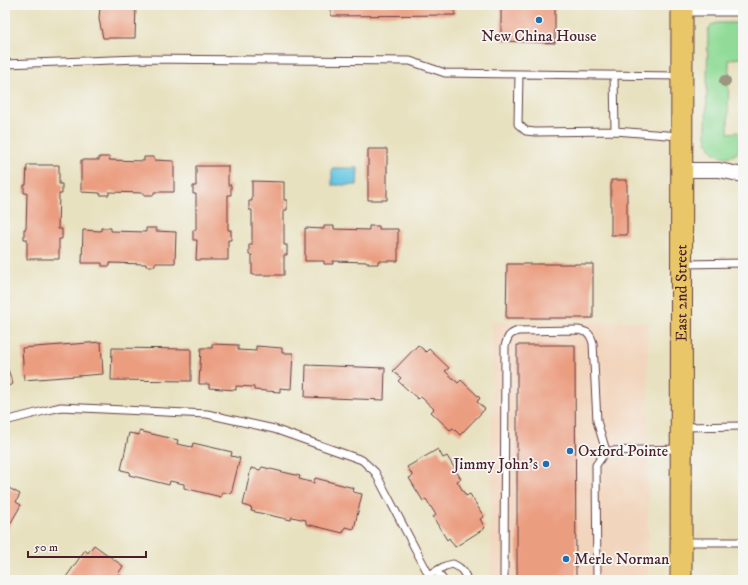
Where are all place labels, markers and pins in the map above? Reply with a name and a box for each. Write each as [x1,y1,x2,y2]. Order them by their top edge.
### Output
marker: New China House [534,15,544,25]
place label: New China House [481,26,597,46]
place label: Oxford Pointe [578,441,669,461]
marker: Oxford Pointe [565,446,575,456]
place label: Jimmy John's [451,454,538,474]
marker: Jimmy John's [541,459,551,469]
place label: Merle Norman [574,549,670,569]
marker: Merle Norman [561,554,571,564]

